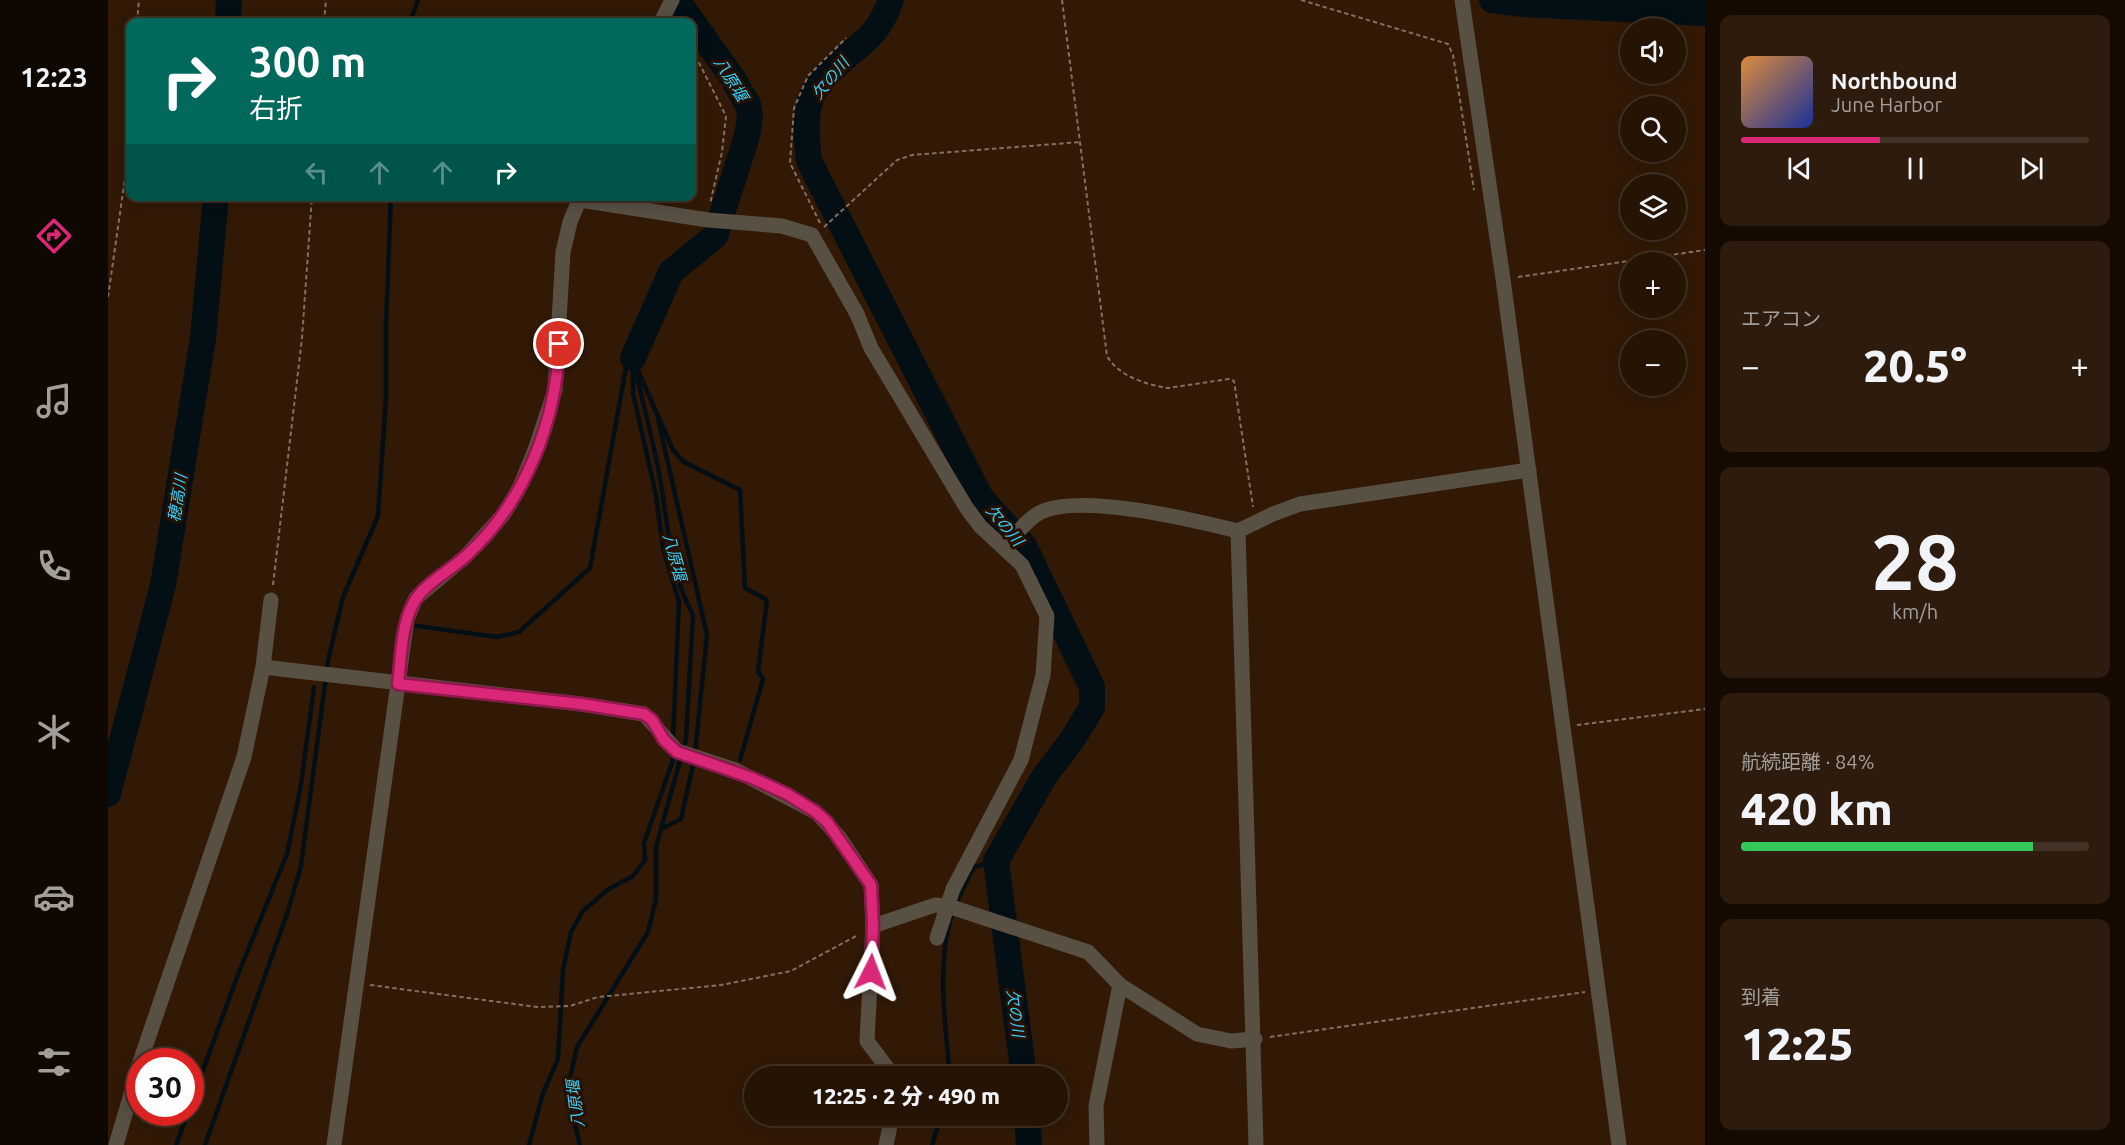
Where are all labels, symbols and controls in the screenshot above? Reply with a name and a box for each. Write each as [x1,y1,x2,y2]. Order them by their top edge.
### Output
map controls [1620,18,1686,396]
button: sound [1620,18,1686,84]
text: 300 m [249,38,366,85]
icon: right [150,42,228,120]
water label: 欠の川 [808,52,853,102]
water label: 八原堰 [711,54,753,107]
text: 12:23 [20,62,88,92]
text: Northbound [1831,68,1957,93]
text: 右折 [249,93,303,123]
text: June Harbor [1831,93,1942,116]
button: search [1620,96,1686,162]
icon: previous [1783,152,1816,185]
icon: pause [1899,152,1932,185]
icon: next [2015,152,2048,185]
icon: left [300,156,333,189]
icon: ahead [363,156,396,189]
icon: ahead [426,156,459,189]
icon: right [489,156,522,189]
button: layers [1620,174,1686,240]
icon: directions [33,215,75,257]
button: + [1620,252,1686,318]
text: エアコン [1741,307,1821,330]
pin [533,318,584,369]
icon: arrive [542,327,575,360]
button: − [1620,330,1686,396]
text: 20.5° [1863,340,1967,391]
text: − [1741,347,1760,384]
text: + [2070,347,2089,384]
icon: music [33,380,75,422]
water label: 穂高川 [164,471,190,523]
water label: 欠の川 [983,501,1029,551]
text: 28 [1871,517,1959,605]
water label: 八原堰 [660,531,691,585]
icon: phone [33,545,75,587]
text: km/h [1892,600,1938,623]
icon: climate [33,711,75,753]
text: 航続距離 · 84% [1741,750,1874,773]
text: 420 km [1741,783,1893,834]
icon: car [33,876,75,918]
position arrow [839,940,903,1004]
text: 到着 [1741,985,1781,1008]
water label: 欠の川 [1004,988,1028,1040]
text: 12:25 [1741,1018,1854,1069]
icon: filters [33,1041,75,1083]
speed limit sign: 30 [126,1048,204,1126]
water label: 八原堰 [563,1076,587,1129]
text: 12:25 · 2 分 · 490 m [812,1083,1000,1108]

